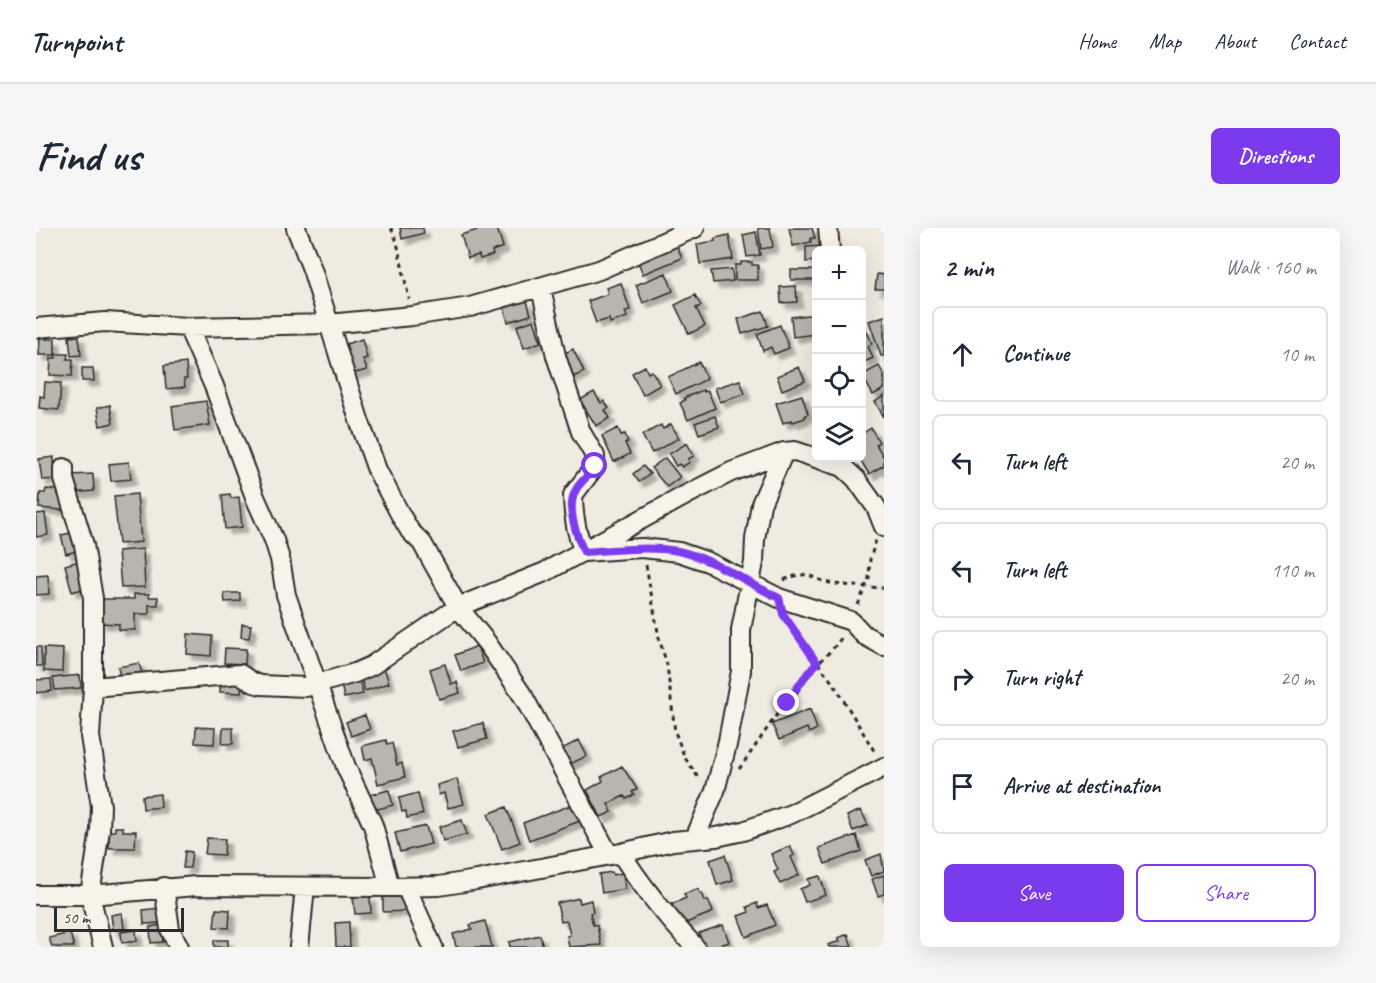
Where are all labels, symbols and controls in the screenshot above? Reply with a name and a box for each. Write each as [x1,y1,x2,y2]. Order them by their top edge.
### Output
text: Turnpoint [30,24,122,59]
text: Home [1078,28,1116,54]
text: Map [1149,28,1181,54]
text: About [1214,28,1256,54]
text: Contact [1289,28,1346,54]
button: Directions [1211,128,1340,184]
text: Find us [36,130,141,183]
map controls [812,246,866,462]
button: + [812,246,866,300]
text: 2 min [944,251,994,284]
text: Walk · 160 m [1226,255,1316,280]
button: − [812,300,866,354]
icon: ahead [946,338,979,371]
text: Continue [1003,340,1069,368]
text: 10 m [1280,342,1314,367]
button: locate [812,354,866,408]
button: layers [812,408,866,462]
icon: left [946,446,979,479]
text: Turn left [1003,448,1067,476]
text: 20 m [1280,450,1314,475]
route start [581,452,607,478]
icon: left [946,554,979,587]
text: Turn left [1003,556,1067,584]
text: 110 m [1271,558,1314,583]
icon: right [946,662,979,695]
text: Turn right [1003,664,1080,692]
text: 20 m [1280,666,1314,691]
route end [773,689,799,715]
icon: arrive [946,770,979,803]
text: Arrive at destination [1003,772,1160,800]
button: Save [944,864,1124,922]
button: Share [1136,864,1316,922]
scale bar [54,905,184,932]
text: 50 m [63,908,90,928]

